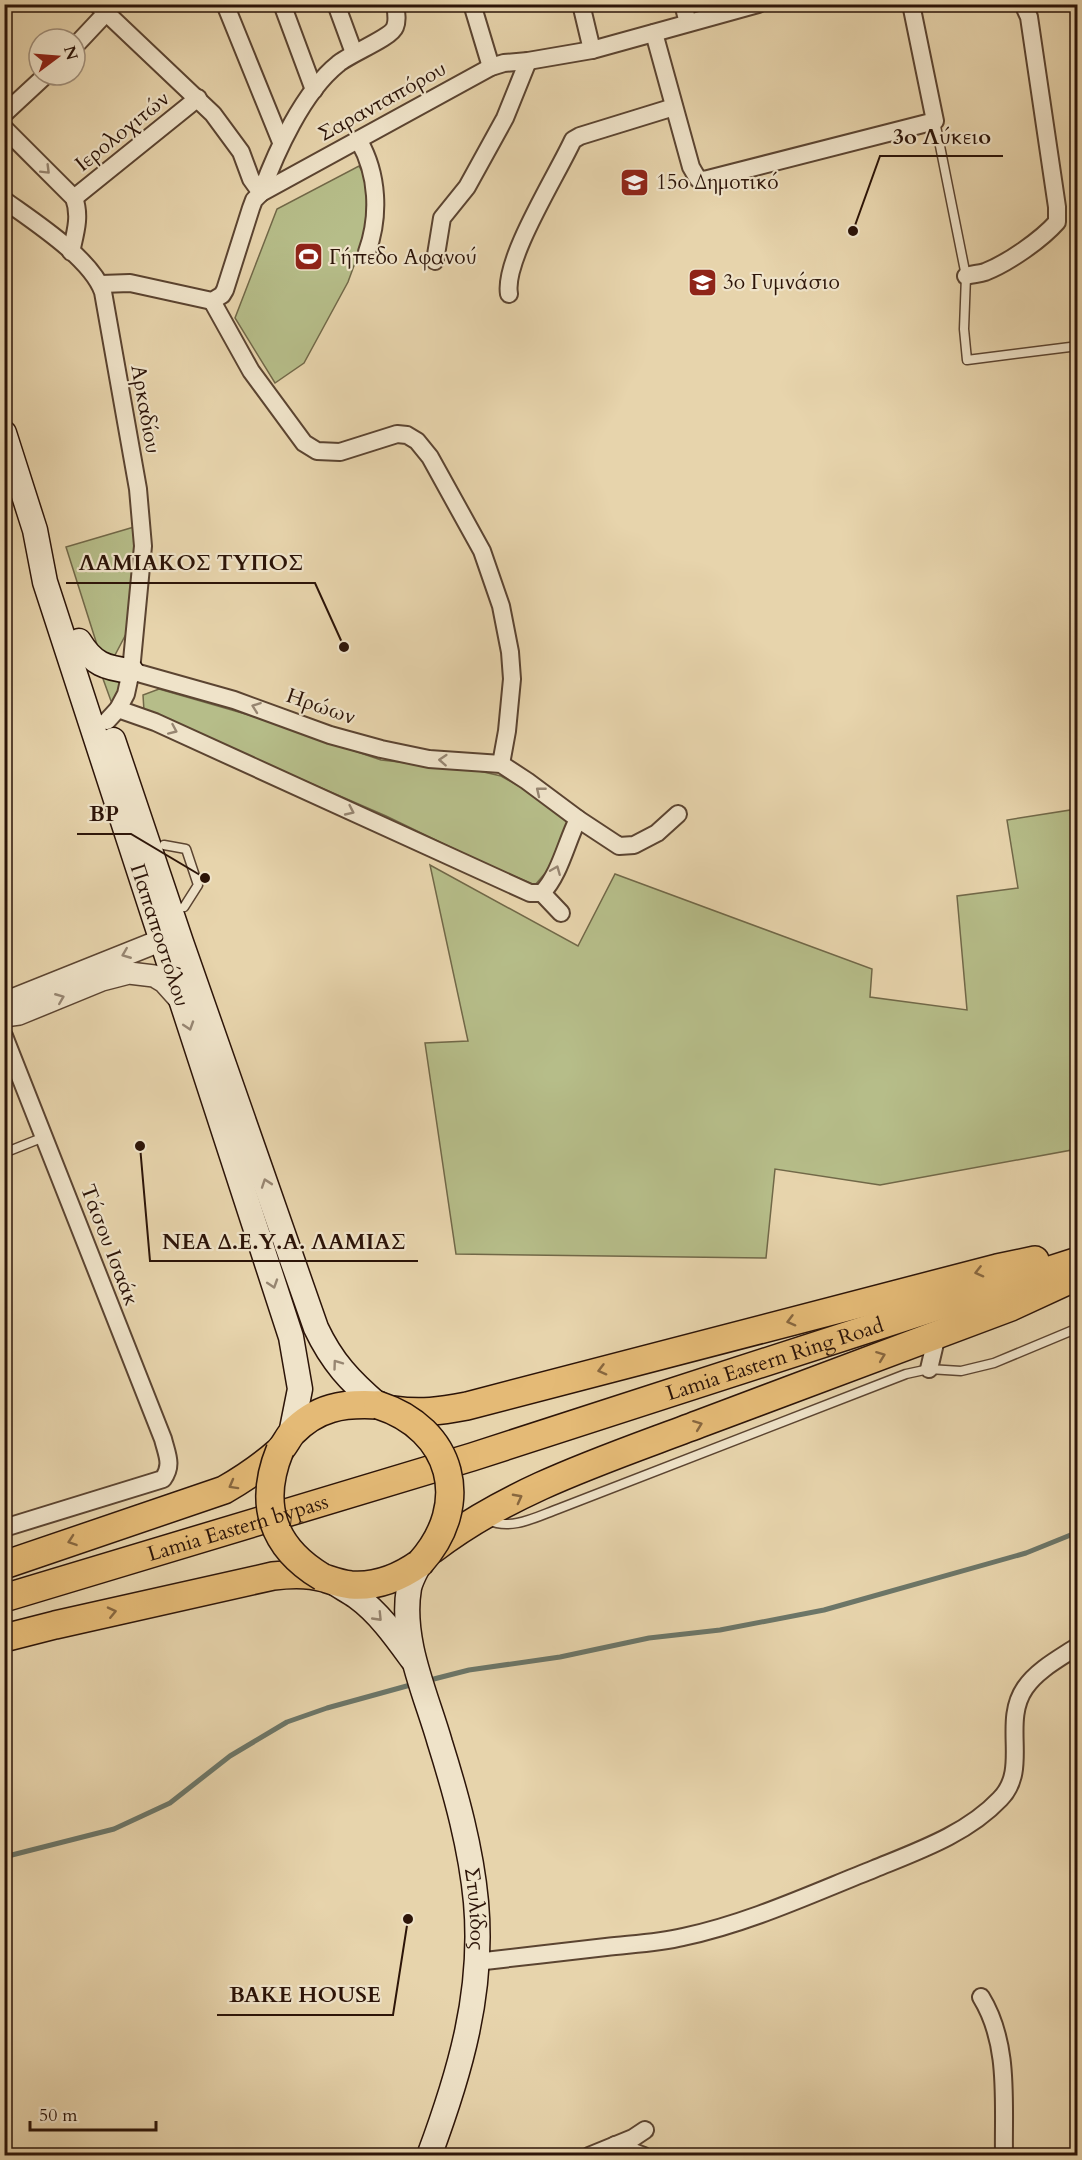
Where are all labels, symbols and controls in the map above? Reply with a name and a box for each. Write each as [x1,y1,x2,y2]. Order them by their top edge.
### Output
north arrow [27,27,87,87]
text: N [58,43,83,63]
street label: Σαρανταπόρου [313,54,451,149]
street label: Ιερολοχιτών [69,84,176,178]
callout: 3ο Λύκειο [880,116,1003,156]
text: 3ο Λύκειο [893,122,991,152]
one-way arrow [38,162,49,173]
school or university icon: 15ο Δημοτικό [619,166,651,198]
place label: 15ο Δημοτικό [656,168,779,197]
sports icon: Γήπεδο Αφανού [292,241,324,273]
place label: Γήπεδο Αφανού [329,243,477,272]
school or university icon: 3ο Γυμνάσιο [686,266,718,298]
place label: 3ο Γυμνάσιο [723,268,840,297]
street label: Αρκαδίου [123,363,168,456]
callout: ΛΑΜΙΑΚΟΣ ΤΥΠΟΣ [66,543,315,583]
text: ΛΑΜΙΑΚΟΣ ΤΥΠΟΣ [79,548,303,578]
street label: Ηρώων [282,681,359,732]
one-way arrow [251,702,261,715]
one-way arrow [167,723,178,735]
one-way arrow [438,754,447,767]
one-way arrow [536,787,547,798]
callout: BP [77,794,131,834]
text: BP [89,799,119,829]
one-way arrow [344,803,355,815]
street label: Παπαποστόλου [123,860,196,1010]
one-way arrow [549,865,561,876]
one-way arrow [121,947,132,959]
one-way arrow [53,993,64,1005]
one-way arrow [182,1020,194,1031]
one-way arrow [260,1178,273,1189]
street label: Τάσου Ισαάκ [73,1180,146,1310]
callout: ΝΕΑ Δ.Ε.Υ.Α. ΛΑΜΙΑΣ [150,1221,418,1261]
text: ΝΕΑ Δ.Ε.Υ.Α. ΛΑΜΙΑΣ [162,1227,406,1257]
one-way arrow [974,1265,984,1278]
one-way arrow [266,1278,278,1289]
street label: Lamia Eastern Ring Road [663,1311,887,1408]
one-way arrow [786,1314,796,1327]
one-way arrow [874,1351,885,1363]
one-way arrow [333,1360,344,1371]
one-way arrow [597,1363,607,1376]
one-way arrow [692,1419,703,1432]
one-way arrow [229,1477,239,1489]
street label: Lamia Eastern bypass [144,1487,332,1569]
one-way arrow [511,1494,522,1505]
one-way arrow [67,1533,78,1546]
one-way arrow [107,1606,117,1619]
one-way arrow [371,1610,382,1620]
street label: Στυλίδος [457,1865,492,1950]
callout: BAKE HOUSE [217,1975,393,2015]
text: BAKE HOUSE [229,1980,381,2010]
scale bar [30,2094,156,2132]
text: 50 m [39,2103,78,2128]

